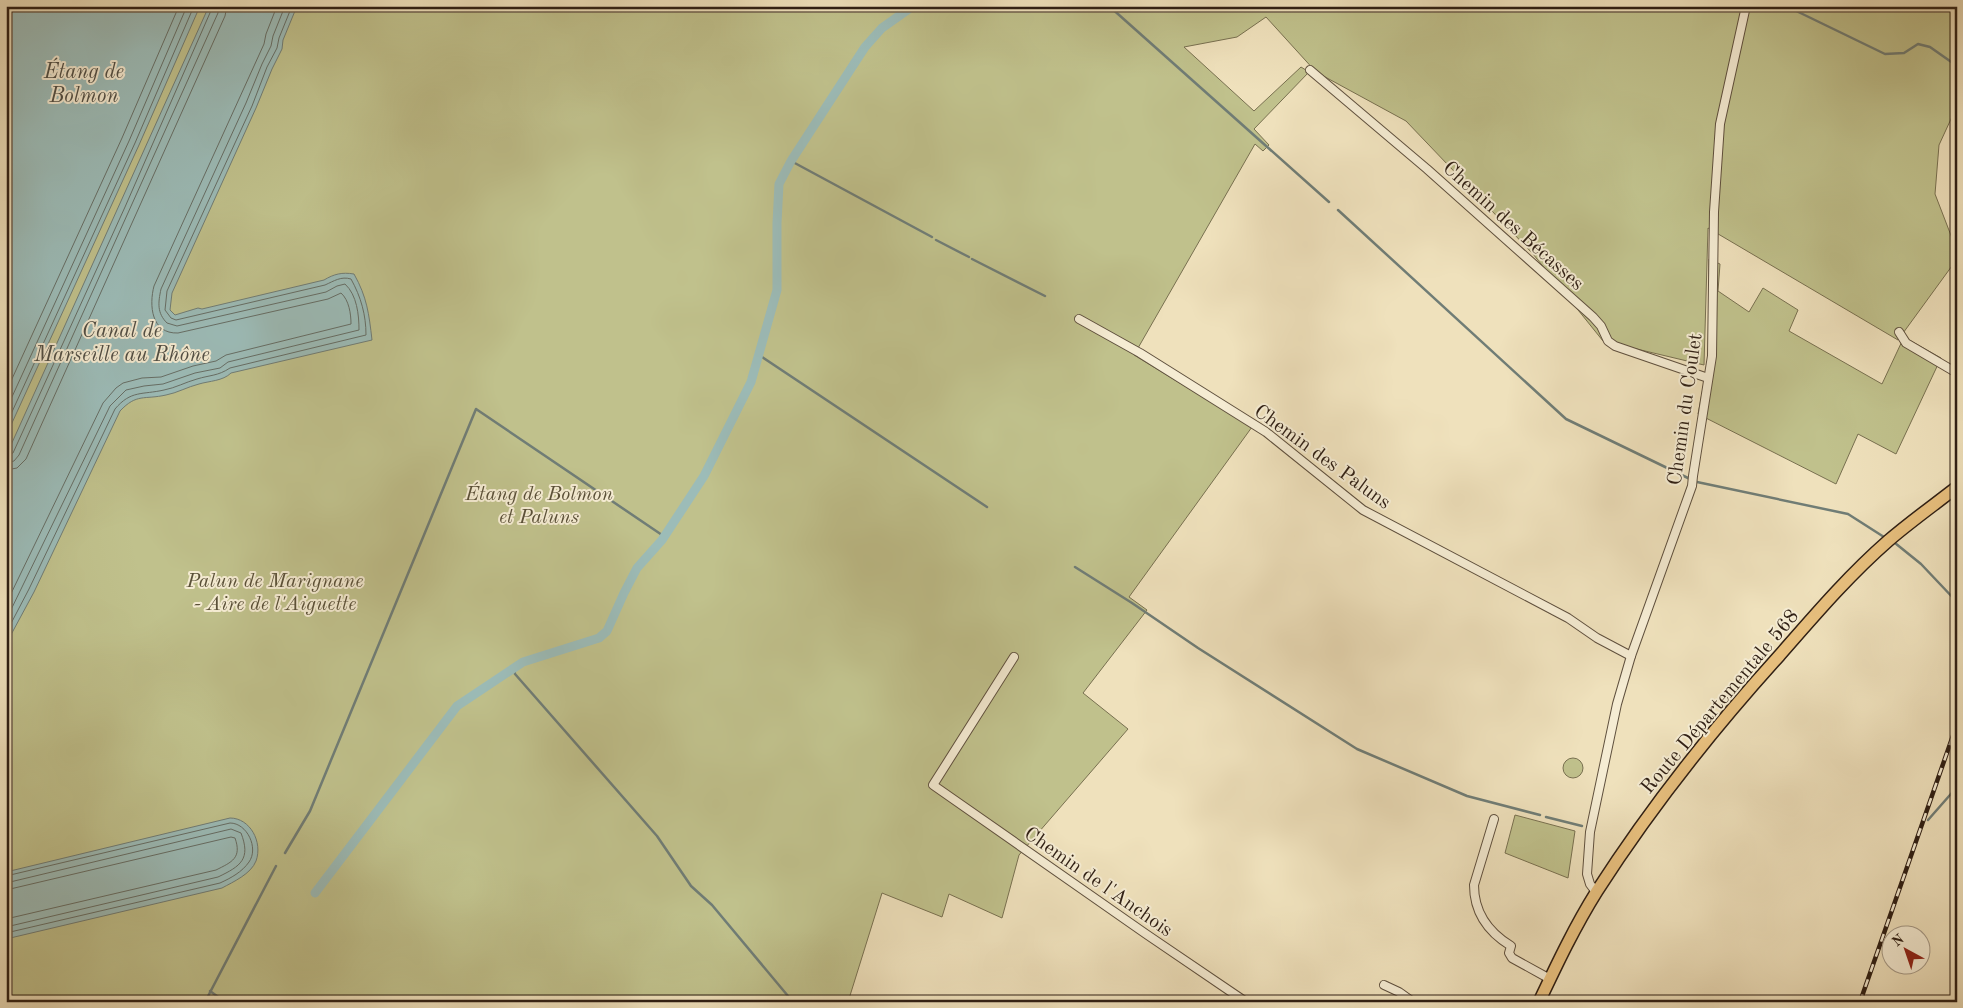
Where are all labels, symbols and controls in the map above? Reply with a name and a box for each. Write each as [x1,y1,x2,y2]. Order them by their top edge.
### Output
water label: Étang de Bolmon [43,57,124,107]
street label: Chemin des Bécasses [1438,158,1587,295]
water label: Canal de Marseille au Rhône [33,321,210,366]
street label: Chemin du Coulet [1665,332,1707,487]
street label: Chemin des Paluns [1250,402,1394,514]
park label: Étang de Bolmon et Paluns [464,482,613,528]
park label: Palun de Marignane - Aire de l'Aiguette [186,572,363,615]
street label: Route Départementale 568 [1638,606,1803,798]
street label: Chemin de l'Anchois [1020,824,1176,941]
north arrow [1880,926,1930,976]
text: N [1890,932,1907,950]

